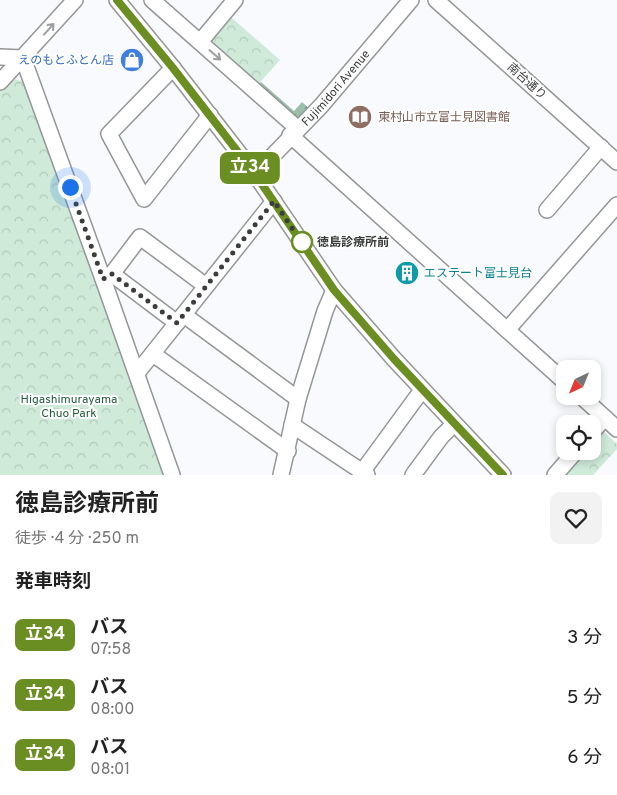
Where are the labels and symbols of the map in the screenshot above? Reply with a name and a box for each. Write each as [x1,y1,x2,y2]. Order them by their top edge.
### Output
one-way arrow [43,23,55,36]
shop icon: えのもとふとん店 [119,47,145,73]
street label: Fujimidori Avenue [299,47,374,130]
one-way arrow [209,49,222,61]
place label: えのもとふとん店 [18,53,114,69]
street label: 南台通り [503,60,550,104]
library icon: 東村山市立富士見図書館 [347,104,373,130]
place label: 東村山市立富士見図書館 [378,110,510,126]
line badge: 立34 [221,152,279,184]
your location [58,175,83,200]
marker: 徳島診療所前 [291,231,313,253]
place label: 徳島診療所前 [317,235,389,251]
building icon: エステート富士見台 [394,260,420,286]
place label: エステート富士見台 [424,266,532,282]
north arrow [556,360,601,405]
park label: Higashimurayama Chuo Park [21,392,117,422]

